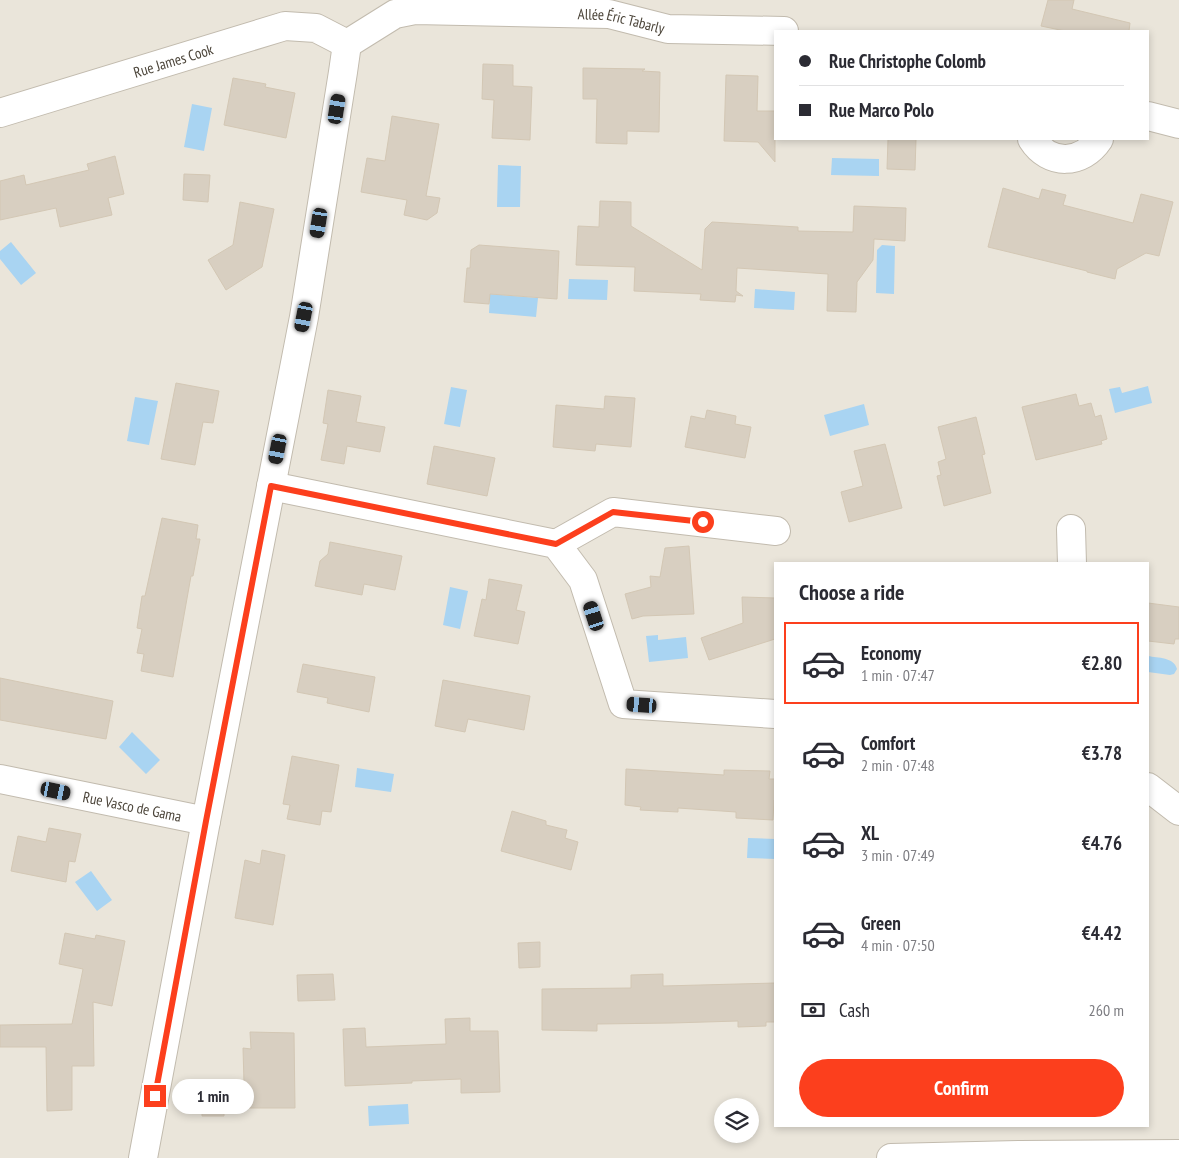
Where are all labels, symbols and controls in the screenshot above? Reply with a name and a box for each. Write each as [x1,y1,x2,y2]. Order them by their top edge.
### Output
street label: Allée Éric Tabarly [578,4,667,37]
street label: Rue James Cook [131,39,215,81]
text: Rue Christophe Colomb [829,49,986,73]
car [327,93,346,125]
text: Rue Marco Polo [829,98,934,122]
car [309,207,328,239]
car [293,301,314,333]
car [267,433,288,465]
route start [692,511,714,533]
text: Choose a ride [799,578,904,606]
car [582,599,605,633]
icon: car [801,641,846,686]
text: Economy [861,641,921,665]
text: €2.80 [1082,651,1122,675]
text: 1 min · 07:47 [861,665,935,685]
car [626,696,657,714]
icon: car [801,731,846,776]
text: Comfort [861,731,915,755]
text: €3.78 [1082,741,1122,765]
text: 2 min · 07:48 [861,755,935,775]
car [39,781,72,801]
street label: Rue Vasco de Gama [81,787,183,825]
icon: car [801,821,846,866]
text: XL [861,821,879,845]
text: €4.76 [1082,831,1122,855]
text: 3 min · 07:49 [861,845,935,865]
icon: car [801,911,846,956]
text: Green [861,911,901,935]
text: €4.42 [1082,921,1122,945]
text: 4 min · 07:50 [861,935,935,955]
icon: cash [799,996,827,1024]
text: Cash [839,998,870,1022]
text: 260 m [1089,1000,1124,1020]
button: Confirm [799,1059,1124,1117]
callout: 1 min [172,1078,255,1114]
route end [144,1085,166,1107]
text: 1 min [197,1086,229,1106]
map controls [714,1098,759,1143]
button: layers [714,1098,759,1143]

